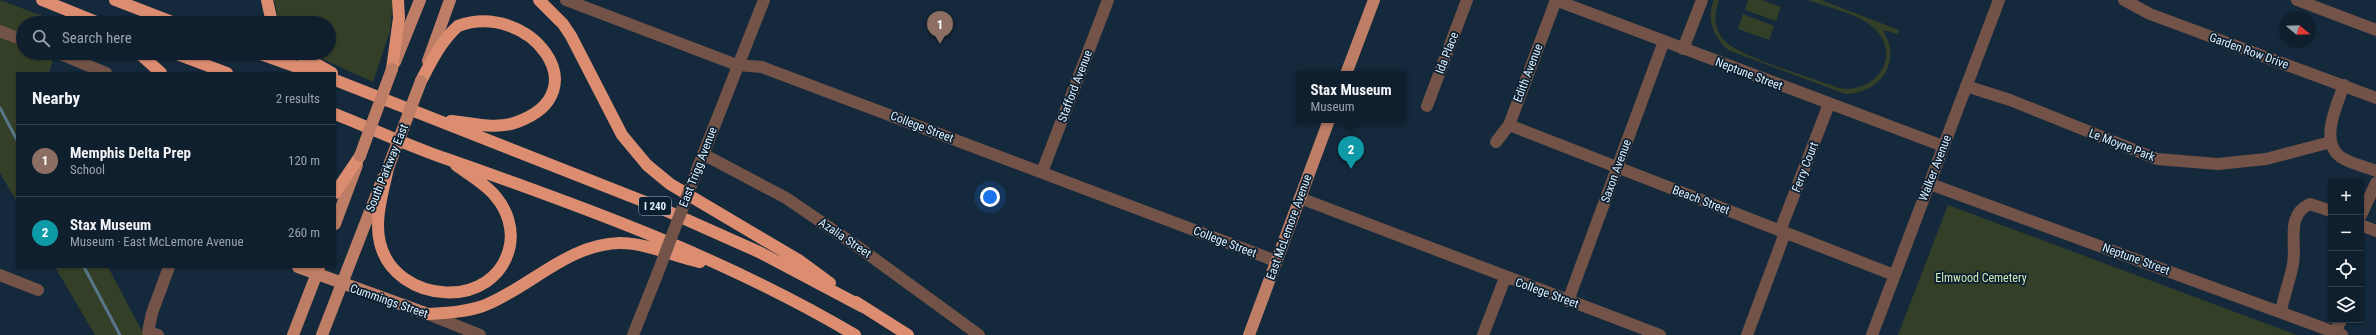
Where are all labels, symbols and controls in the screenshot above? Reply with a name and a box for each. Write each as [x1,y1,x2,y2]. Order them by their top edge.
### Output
pin: 1 [927,11,953,44]
north arrow [2280,12,2316,48]
search box [16,16,336,60]
icon: search [30,27,52,49]
text: Search here [62,29,132,47]
street label: Ida Place [1433,30,1462,76]
street label: Garden Row Drive [2207,30,2291,72]
street label: Edith Avenue [1510,42,1546,104]
street label: Stafford Avenue [1055,48,1095,124]
street label: Neptune Street [1714,55,1785,93]
popup [1296,71,1406,123]
text: Stax Museum [1310,81,1392,99]
text: Nearby [32,88,80,108]
text: 2 results [276,91,320,106]
text: Museum [1310,99,1355,114]
street label: College Street [889,109,956,146]
street label: South Parkway East [363,122,411,214]
street label: East Trigg Avenue [676,125,720,209]
street label: Le Moyne Park [2087,126,2158,164]
street label: Walker Avenue [1916,133,1954,203]
pin: 2 [1338,136,1364,169]
street label: Saxon Avenue [1598,137,1634,205]
street label: Ferry Court [1789,140,1821,194]
text: Memphis Delta Prep [70,144,191,162]
text: 1 [42,153,48,168]
text: 120 m [288,153,320,168]
text: School [70,162,105,177]
street label: East McLemore Avenue [1263,172,1315,282]
map controls [2328,179,2364,323]
button: + [2328,179,2364,215]
street label: Beach Street [1670,183,1732,217]
your location [980,187,1000,207]
road number: I 240 [639,197,671,215]
street label: Azalia Street [816,215,874,261]
button: − [2328,215,2364,251]
text: Stax Museum [70,216,151,234]
street label: College Street [1192,224,1259,261]
text: 2 [42,225,48,240]
text: 260 m [288,225,320,240]
text: Museum · East McLemore Avenue [70,234,244,249]
street label: Neptune Street [2100,240,2172,278]
button: locate [2328,251,2364,287]
park label: Elmwood Cemetery [1935,271,2027,285]
street label: College Street [1513,275,1581,311]
street label: Cummings Street [348,281,430,321]
button: layers [2328,287,2364,323]

